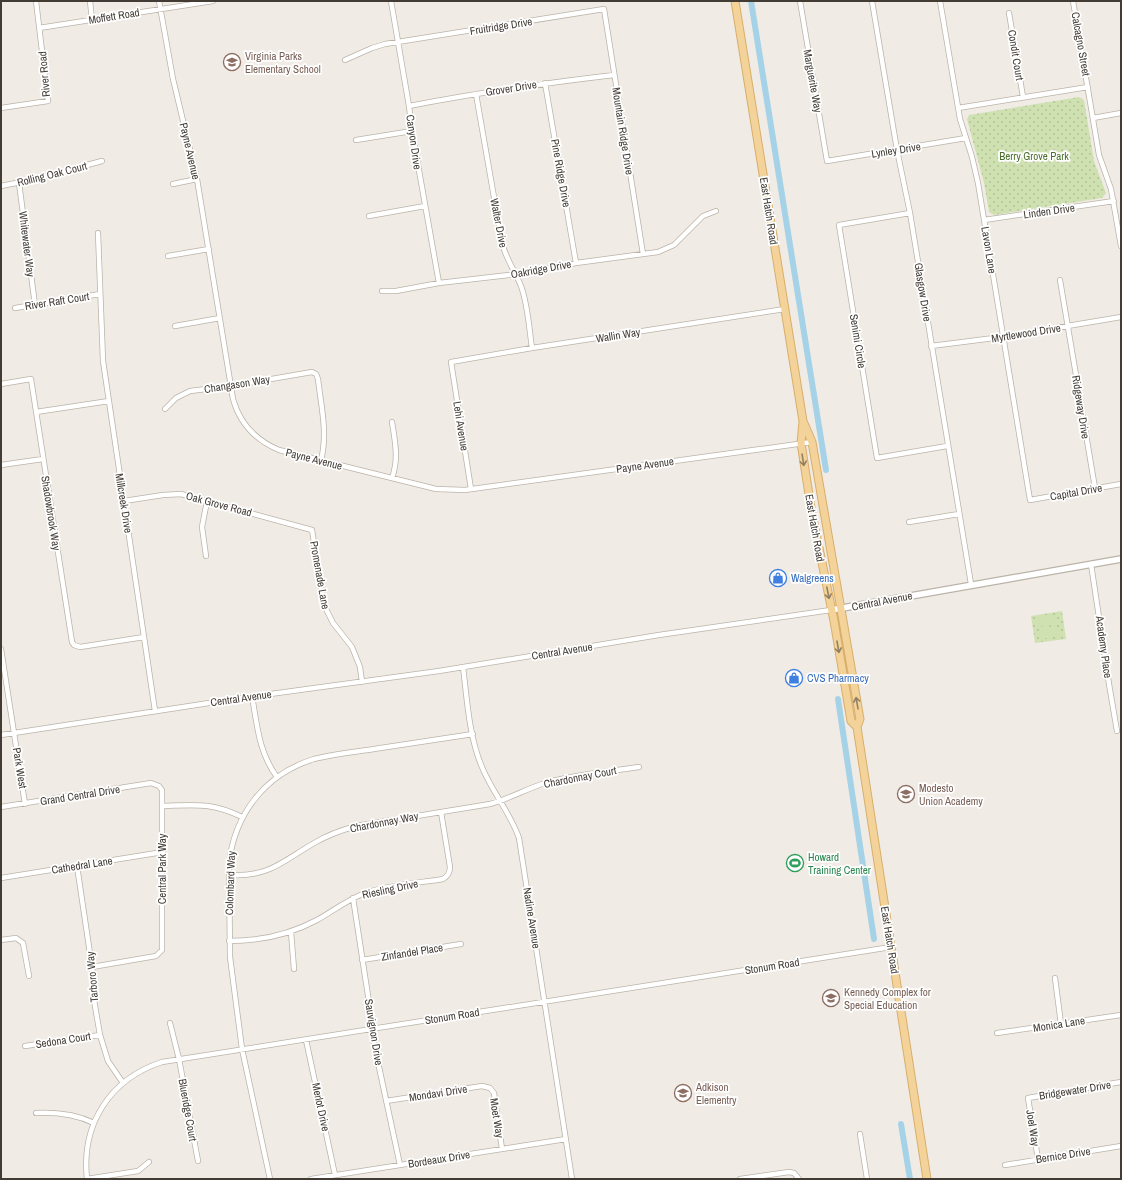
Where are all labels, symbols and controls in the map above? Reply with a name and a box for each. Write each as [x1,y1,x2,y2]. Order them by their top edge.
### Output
street label: Moffett Road [87,5,141,27]
street label: Calcagno Street [1068,11,1094,78]
street label: Fruitridge Drive [469,14,533,38]
street label: Condit Court [1005,29,1027,82]
street label: Marguerite Way [801,48,826,114]
place label: Virginia Parks Elementary School [245,49,321,76]
street label: River Road [35,51,53,97]
school or university icon: Virginia Parks Elementary School [222,52,242,72]
street label: Grover Drive [484,77,538,99]
street label: Mountain Ridge Drive [609,86,637,176]
street label: Canyon Drive [403,114,425,170]
street label: Payne Avenue [177,121,203,181]
street label: Pine Ridge Drive [548,138,574,208]
street label: Lynley Drive [870,139,922,161]
park label: Berry Grove Park [999,149,1069,163]
street label: Rolling Oak Court [16,158,89,189]
street label: East Hatch Road [757,176,781,246]
street label: Walter Drive [487,197,511,249]
street label: Linden Drive [1022,200,1076,222]
street label: Whitewater Way [16,210,38,278]
street label: Lavon Lane [978,226,1000,274]
street label: Oakridge Drive [510,257,572,281]
street label: Glasgow Drive [911,262,935,322]
street label: River Raft Court [24,289,91,313]
street label: Senimi Circle [847,313,869,369]
street label: Myrtlewood Drive [990,321,1062,345]
street label: Wallin Way [595,324,642,345]
street label: Changason Way [203,372,271,396]
street label: Ridgeway Drive [1069,374,1093,440]
street label: Lehi Avenue [450,400,472,452]
street label: Payne Avenue [284,445,344,473]
one-way arrow [800,453,808,466]
street label: Payne Avenue [615,454,675,476]
street label: Millcreek Drive [112,472,136,534]
street label: Shadowbrook Way [38,475,64,552]
street label: Capital Drive [1049,481,1103,503]
street label: Oak Grove Road [184,488,254,520]
street label: East Hatch Road [802,493,828,563]
street label: Promenade Lane [307,540,333,610]
shop icon: Walgreens [768,568,788,588]
place label: Walgreens [791,571,834,585]
one-way arrow [824,587,832,600]
street label: Central Avenue [850,588,914,614]
street label: Academy Place [1093,614,1115,679]
street label: Central Avenue [531,639,593,663]
one-way arrow [835,640,843,653]
shop icon: CVS Pharmacy [784,668,804,688]
place label: CVS Pharmacy [807,671,869,685]
street label: Central Avenue [210,687,272,709]
one-way arrow [853,697,861,710]
street label: Park West [10,746,30,790]
street label: Chardonnay Court [542,763,618,791]
place label: Modesto Union Academy [919,781,983,808]
street label: Grand Central Drive [39,782,121,808]
school or university icon: Modesto Union Academy [896,784,916,804]
street label: Chardonnay Way [349,808,420,835]
street label: Central Park Way [155,833,169,904]
street label: Colombard Way [222,850,238,915]
place label: Howard Training Center [808,850,871,877]
street label: Cathedral Lane [50,853,114,877]
sports icon: Howard Training Center [785,853,805,873]
street label: Riesling Drive [361,876,419,902]
street label: Nadine Avenue [520,887,544,949]
street label: East Hatch Road [878,905,902,975]
street label: Zinfandel Place [380,940,444,964]
street label: Tarboro Way [83,951,101,1003]
street label: Stonum Road [744,955,800,977]
place label: Kennedy Complex for Special Education [844,985,931,1012]
school or university icon: Kennedy Complex for Special Education [821,988,841,1008]
street label: Sauvignon Drive [362,998,386,1066]
street label: Stonum Road [424,1005,480,1027]
street label: Monica Lane [1032,1013,1086,1035]
street label: Sedona Court [34,1029,92,1051]
street label: Bridgewater Drive [1038,1077,1112,1103]
street label: Blueridge Court [176,1078,200,1143]
place label: Adkison Elementry [695,1080,737,1107]
street label: Mondavi Drive [408,1081,468,1105]
street label: Merlot Drive [309,1082,333,1132]
school or university icon: Adkison Elementry [673,1083,693,1103]
street label: Moet Way [487,1097,507,1139]
street label: Joel Way [1023,1109,1043,1148]
street label: Bernice Drive [1035,1144,1091,1166]
street label: Bordeaux Drive [407,1147,471,1171]

